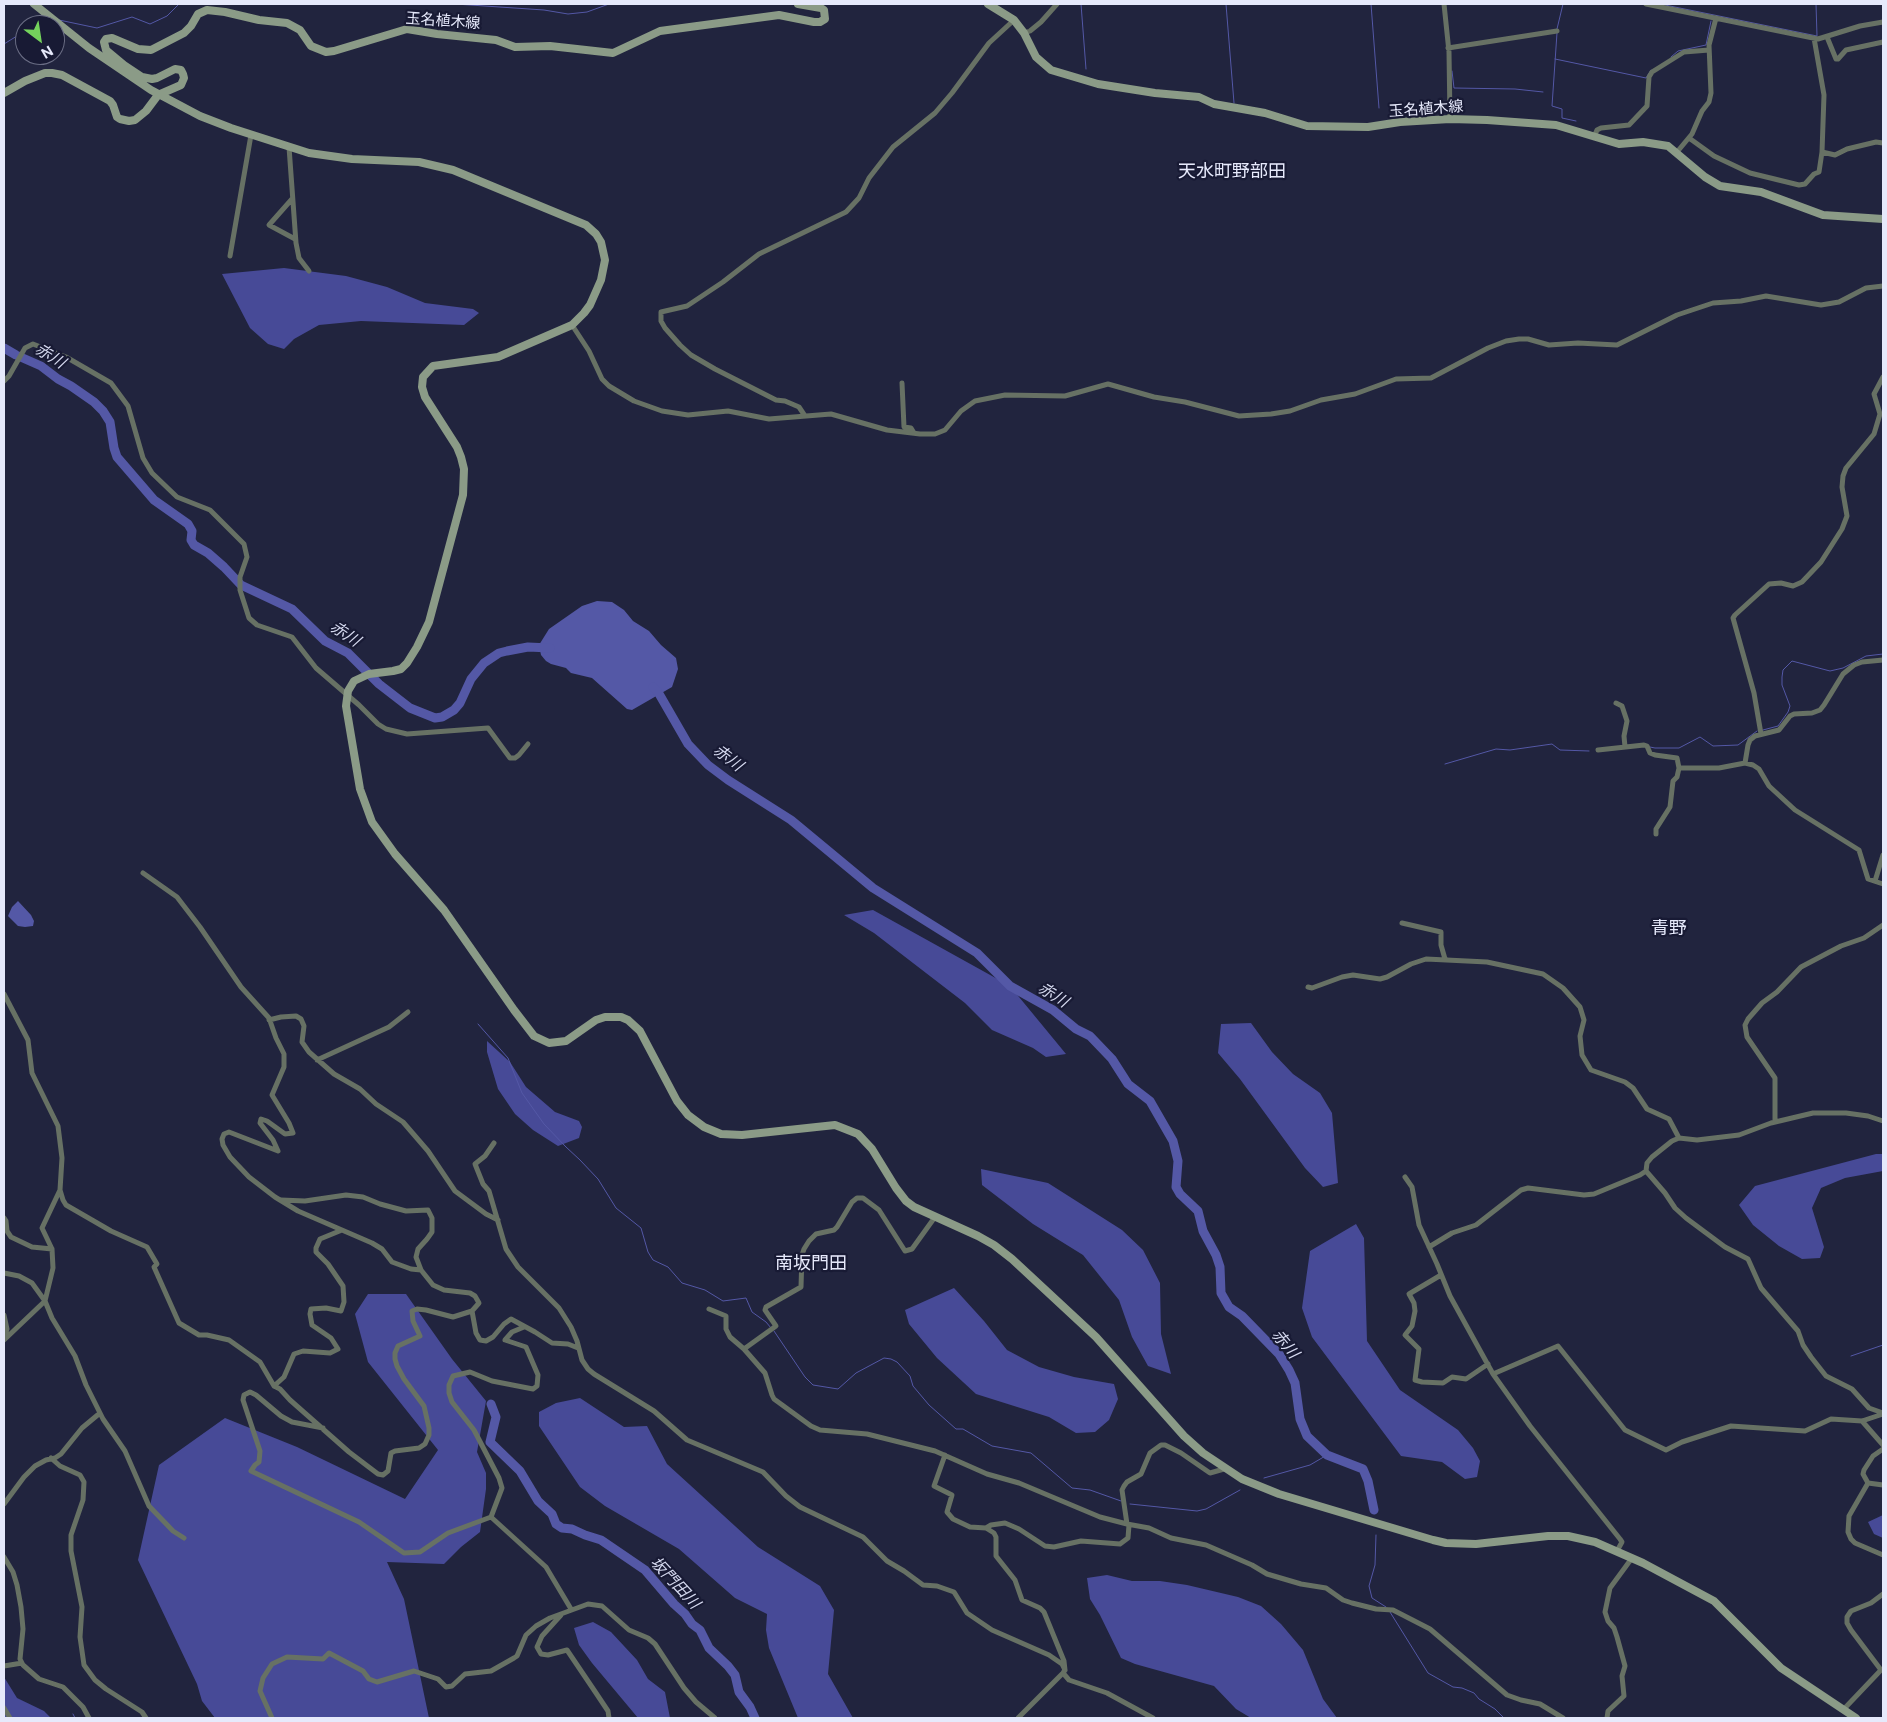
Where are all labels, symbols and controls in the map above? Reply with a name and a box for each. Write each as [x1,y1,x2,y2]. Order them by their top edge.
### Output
street label: 玉名植木線 [405,9,481,33]
north arrow [15,15,65,65]
text: N [38,42,56,62]
street label: 玉名植木線 [1388,97,1464,121]
district label: 天水町野部田 [1178,160,1286,182]
water label: 赤川 [31,339,69,373]
water label: 赤川 [326,617,364,651]
water label: 赤川 [709,741,747,775]
district label: 青野 [1651,917,1687,939]
water label: 赤川 [1034,978,1072,1012]
district label: 南坂門田 [775,1252,847,1274]
water label: 赤川 [1267,1326,1303,1362]
water label: 坂門田川 [646,1553,704,1613]

